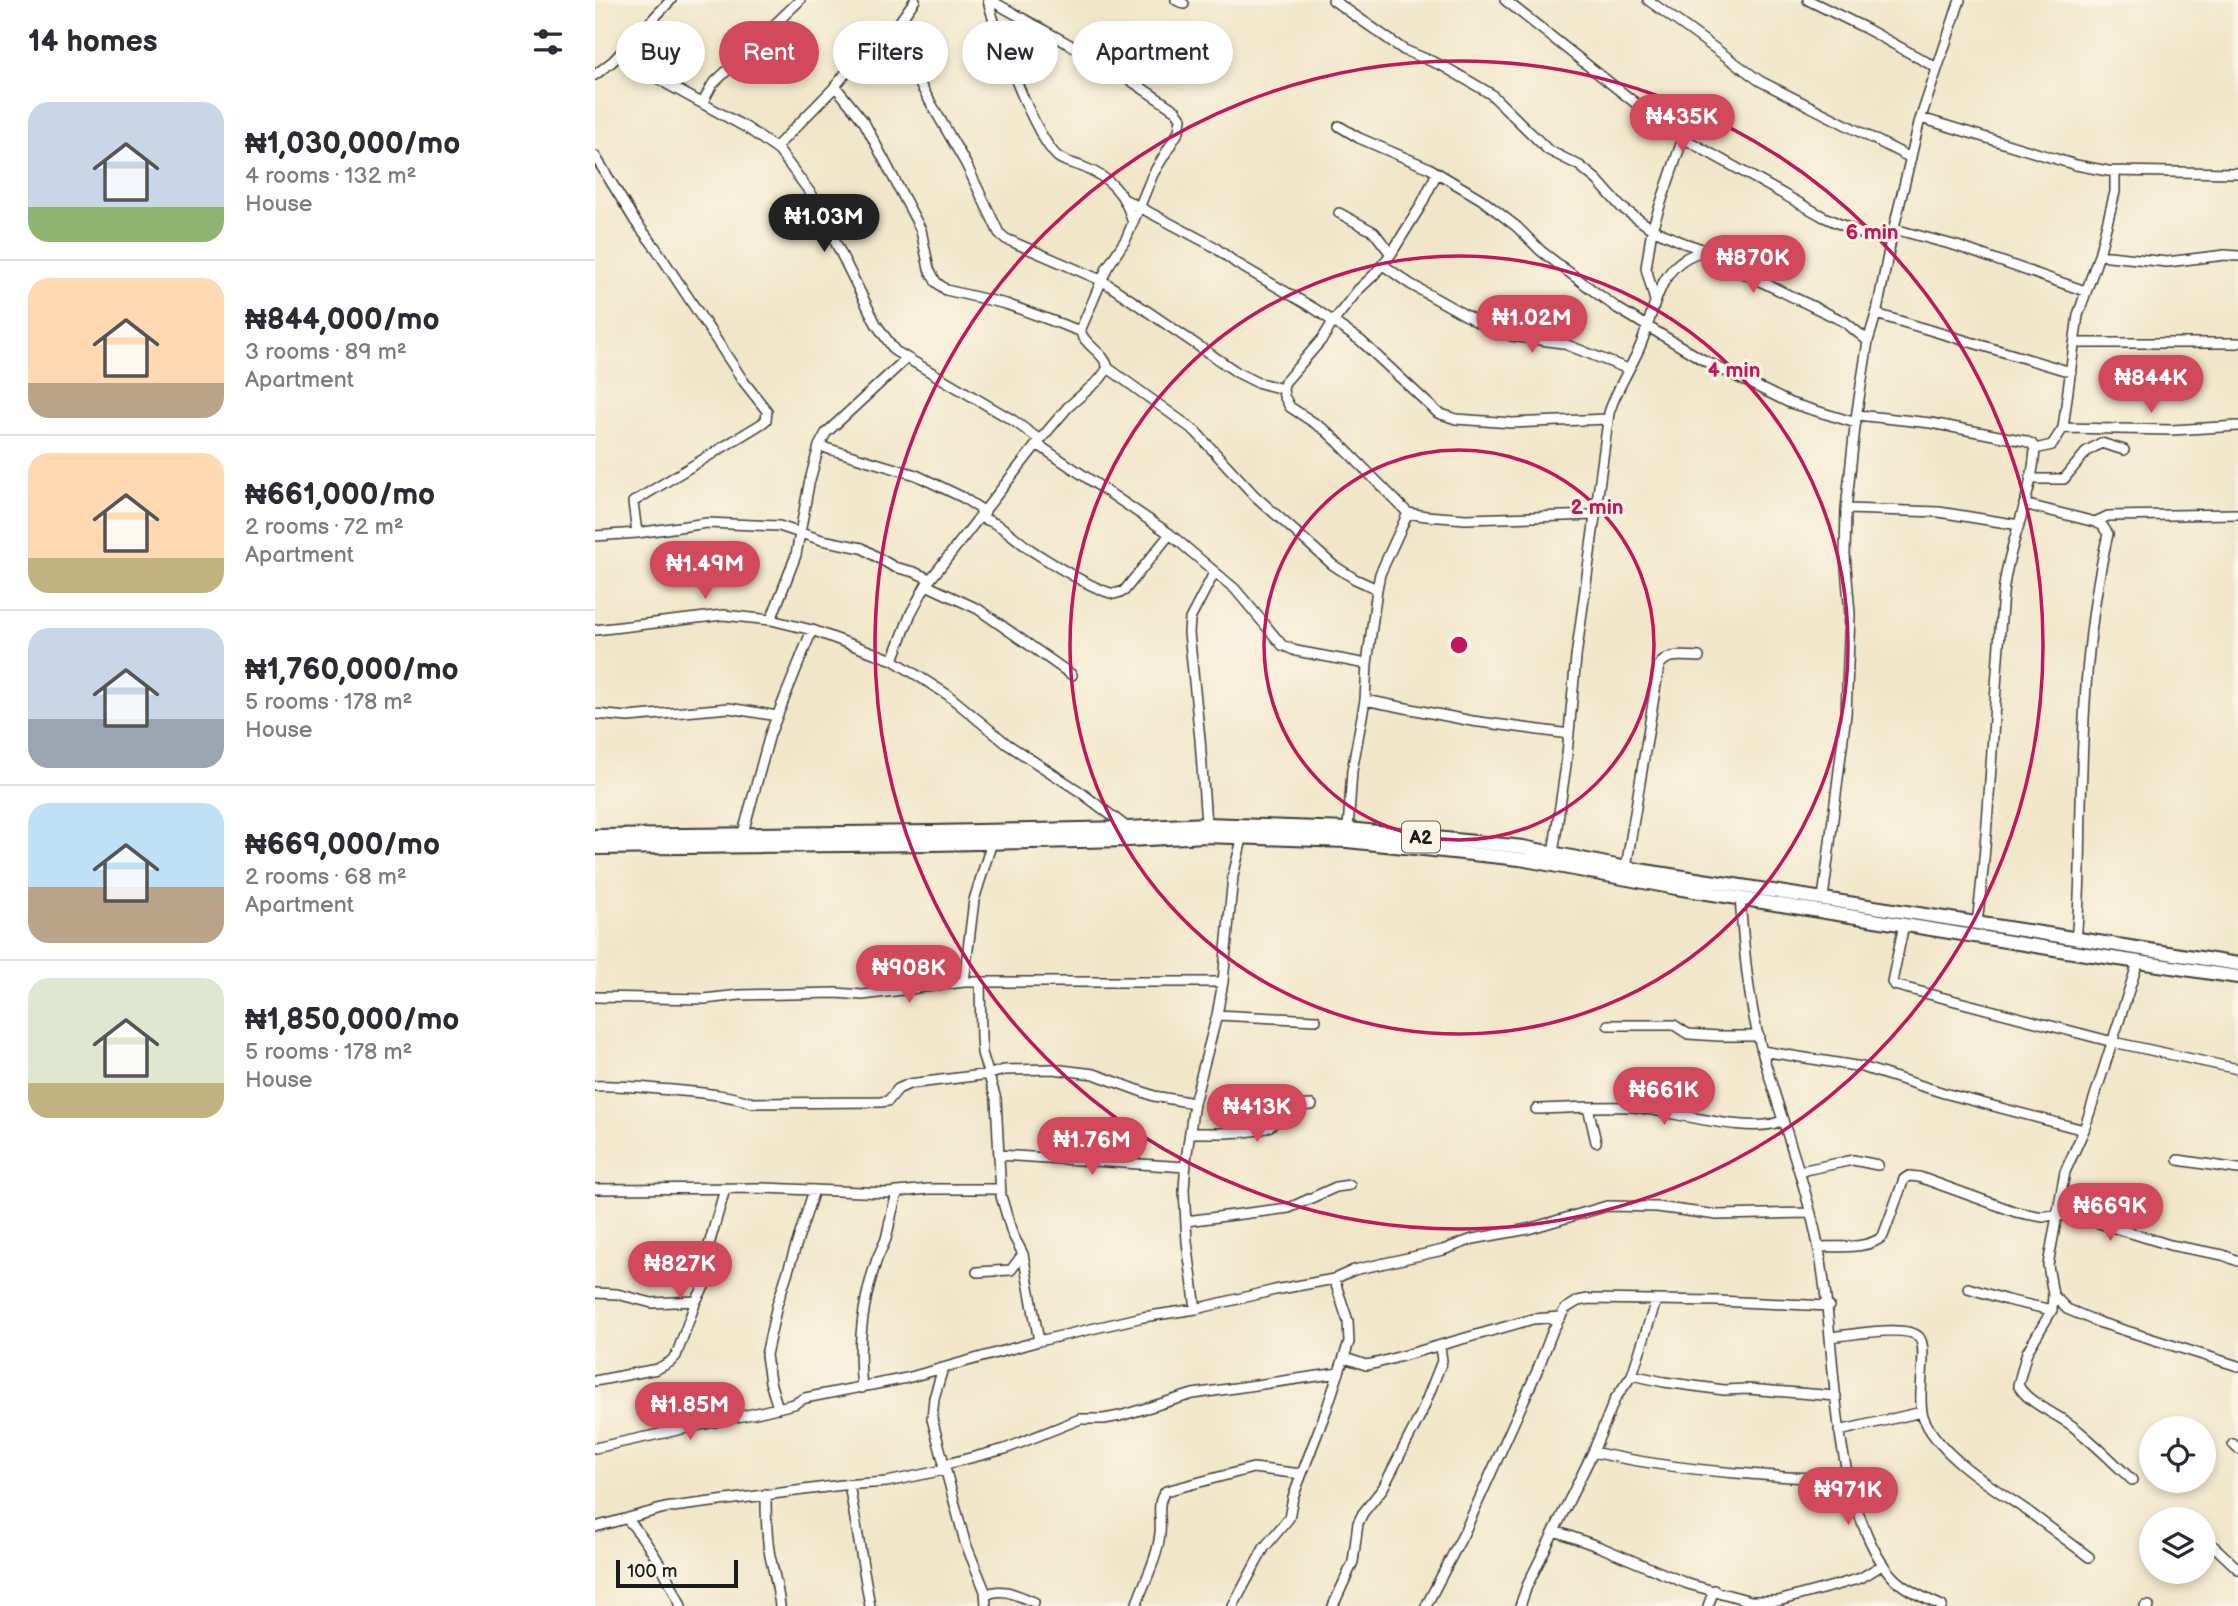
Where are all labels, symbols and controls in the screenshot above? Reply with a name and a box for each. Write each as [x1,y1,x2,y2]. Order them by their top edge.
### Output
chip: Buy [616,21,705,84]
chip: Rent [719,21,819,84]
chip: Filters [833,21,948,84]
chip: New [962,21,1058,84]
chip: Apartment [1072,21,1233,84]
icon: filters [529,23,567,61]
text: 14 homes [28,24,157,60]
pin: ₦435K [1633,94,1731,154]
text: ₦435K [1646,103,1718,131]
text: ₦1,030,000/mo [245,126,460,162]
icon: home [84,130,168,214]
text: 4 rooms · 132 m² [245,162,416,190]
text: House [245,190,312,218]
pin: ₦1.03M [767,194,881,254]
text: ₦1.03M [785,203,863,231]
text: 6 min [1845,220,1899,245]
pin: ₦870K [1704,236,1802,295]
text: ₦870K [1716,244,1790,272]
pin: ₦1.02M [1475,296,1589,355]
text: ₦844,000/mo [245,302,440,338]
text: ₦1.02M [1492,304,1572,332]
icon: home [84,306,168,390]
text: 3 rooms · 89 m² [245,338,407,366]
pin: ₦844K [2102,356,2200,415]
text: 4 min [1708,358,1760,383]
text: ₦844K [2114,364,2188,392]
text: Apartment [245,366,354,394]
text: ₦661,000/mo [245,477,435,513]
icon: home [84,481,168,565]
text: 2 min [1570,495,1624,520]
text: 2 rooms · 72 m² [245,513,404,541]
text: Apartment [245,541,354,569]
pin: ₦1.49M [648,542,762,601]
text: ₦1.49M [666,550,744,578]
centre of rings [1447,633,1471,657]
text: ₦1,760,000/mo [245,652,459,688]
icon: home [84,656,168,740]
text: 5 rooms · 178 m² [245,688,413,716]
text: House [245,716,312,744]
road number: A2 [1402,822,1440,852]
text: ₦669,000/mo [245,827,440,863]
icon: home [84,831,168,915]
text: 2 rooms · 68 m² [245,863,407,891]
text: Apartment [245,891,354,919]
pin: ₦908K [860,946,958,1005]
text: ₦908K [872,954,946,982]
text: ₦1,850,000/mo [245,1002,459,1038]
icon: home [84,1006,168,1090]
text: 5 rooms · 178 m² [245,1038,413,1066]
text: House [245,1066,312,1094]
pin: ₦661K [1615,1068,1713,1127]
text: ₦661K [1629,1076,1699,1104]
pin: ₦413K [1208,1084,1306,1144]
text: ₦413K [1223,1093,1291,1121]
pin: ₦1.76M [1035,1118,1149,1177]
text: ₦1.76M [1053,1126,1131,1154]
pin: ₦669K [2061,1184,2159,1243]
text: ₦669K [2073,1192,2147,1220]
pin: ₦827K [631,1242,729,1301]
text: ₦827K [644,1250,716,1278]
pin: ₦1.85M [633,1382,747,1442]
text: ₦1.85M [651,1391,729,1419]
map controls [2139,1416,2216,1584]
button: locate [2139,1416,2216,1493]
pin: ₦971K [1799,1468,1897,1527]
text: ₦971K [1814,1476,1882,1504]
button: layers [2139,1507,2216,1584]
scale bar [616,1557,739,1589]
text: 100 m [627,1560,678,1583]

